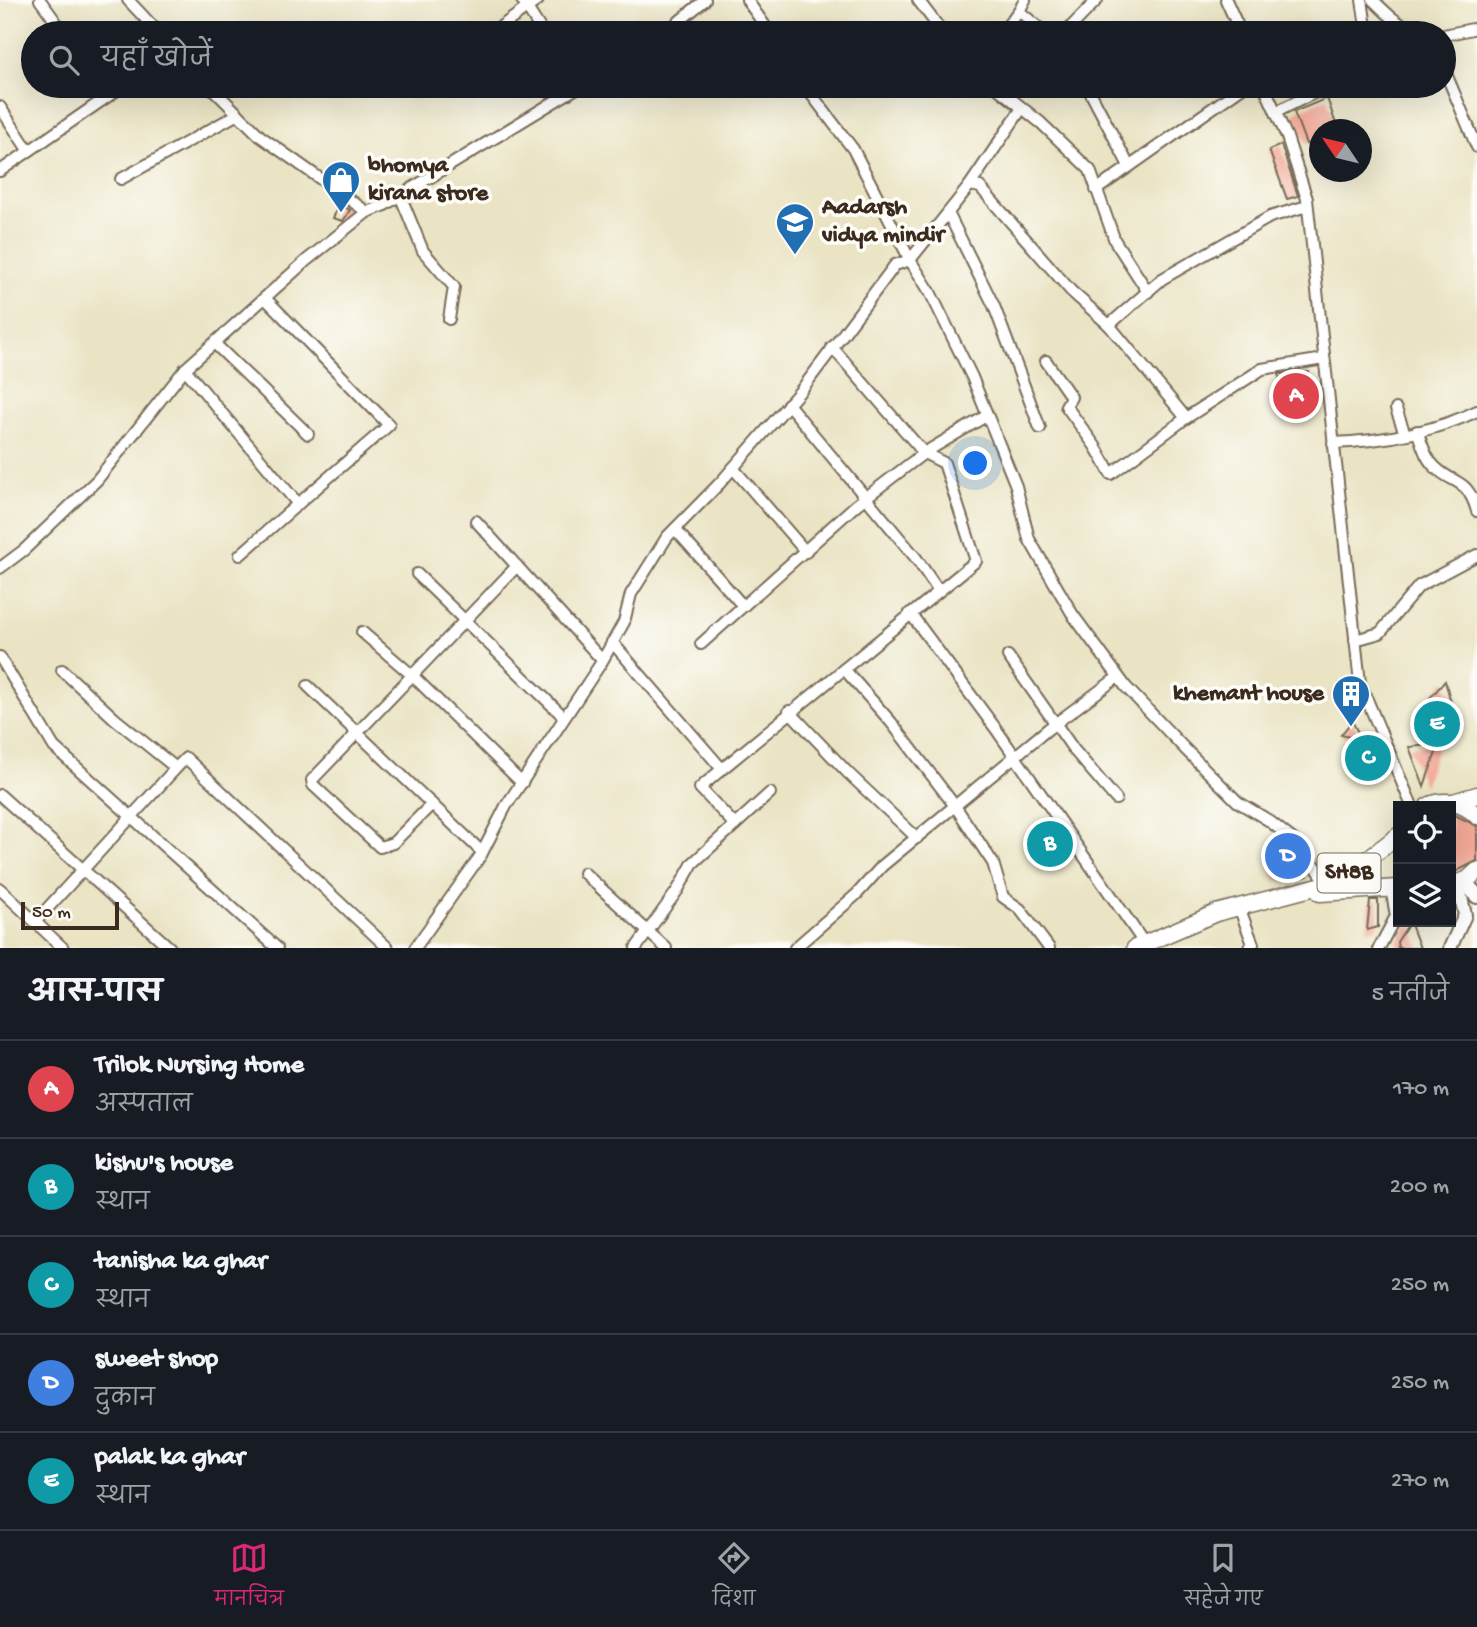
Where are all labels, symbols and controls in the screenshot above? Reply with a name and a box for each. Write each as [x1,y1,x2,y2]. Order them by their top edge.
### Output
search box [21,21,1456,98]
icon: search [45,41,83,79]
text: यहाँ खोजें [101,46,212,77]
north arrow [1309,119,1372,182]
place label: bhomya kirana store [367,152,490,209]
shop icon: bhomya kirana store [320,159,362,214]
place label: Aadarsh vidya mindir [821,194,947,251]
school or university icon: Aadarsh vidya mindir [774,201,816,256]
pin: A [1273,370,1319,422]
your location [958,446,992,480]
building icon: khemant house [1330,673,1372,728]
place label: khemant house [1173,680,1326,709]
pin: E [1414,698,1460,750]
pin: C [1345,732,1391,784]
map controls [1393,801,1456,927]
button: locate [1393,801,1456,864]
pin: B [1027,818,1073,870]
pin: D [1265,830,1311,882]
road number: SH8B [1318,853,1380,892]
button: layers [1393,864,1456,927]
scale bar [21,899,119,931]
text: 50 m [32,902,71,925]
text: आस-पास [28,978,162,1013]
text: 5 नतीजे [1372,982,1449,1009]
text: Trilok Nursing Home [95,1051,304,1082]
text: A [44,1076,58,1103]
text: 170 m [1393,1076,1449,1103]
text: अस्पताल [95,1093,193,1120]
text: kishu's house [95,1149,233,1180]
text: B [45,1174,57,1201]
text: 200 m [1390,1174,1449,1201]
text: स्थान [95,1191,150,1218]
text: tanisha ka ghar [95,1247,267,1278]
text: C [45,1272,57,1299]
text: 250 m [1391,1272,1449,1299]
text: स्थान [95,1289,150,1316]
text: sweet shop [95,1345,218,1376]
text: D [44,1370,59,1397]
text: 250 m [1391,1370,1449,1397]
text: दुकान [95,1387,155,1414]
text: palak ka ghar [95,1443,245,1474]
text: E [44,1468,58,1495]
text: 270 m [1391,1468,1449,1495]
text: स्थान [95,1485,150,1512]
tab: मानचित्र [214,1539,284,1619]
tab: दिशा [713,1539,756,1619]
tab: सहेजे गए [1184,1539,1263,1619]

